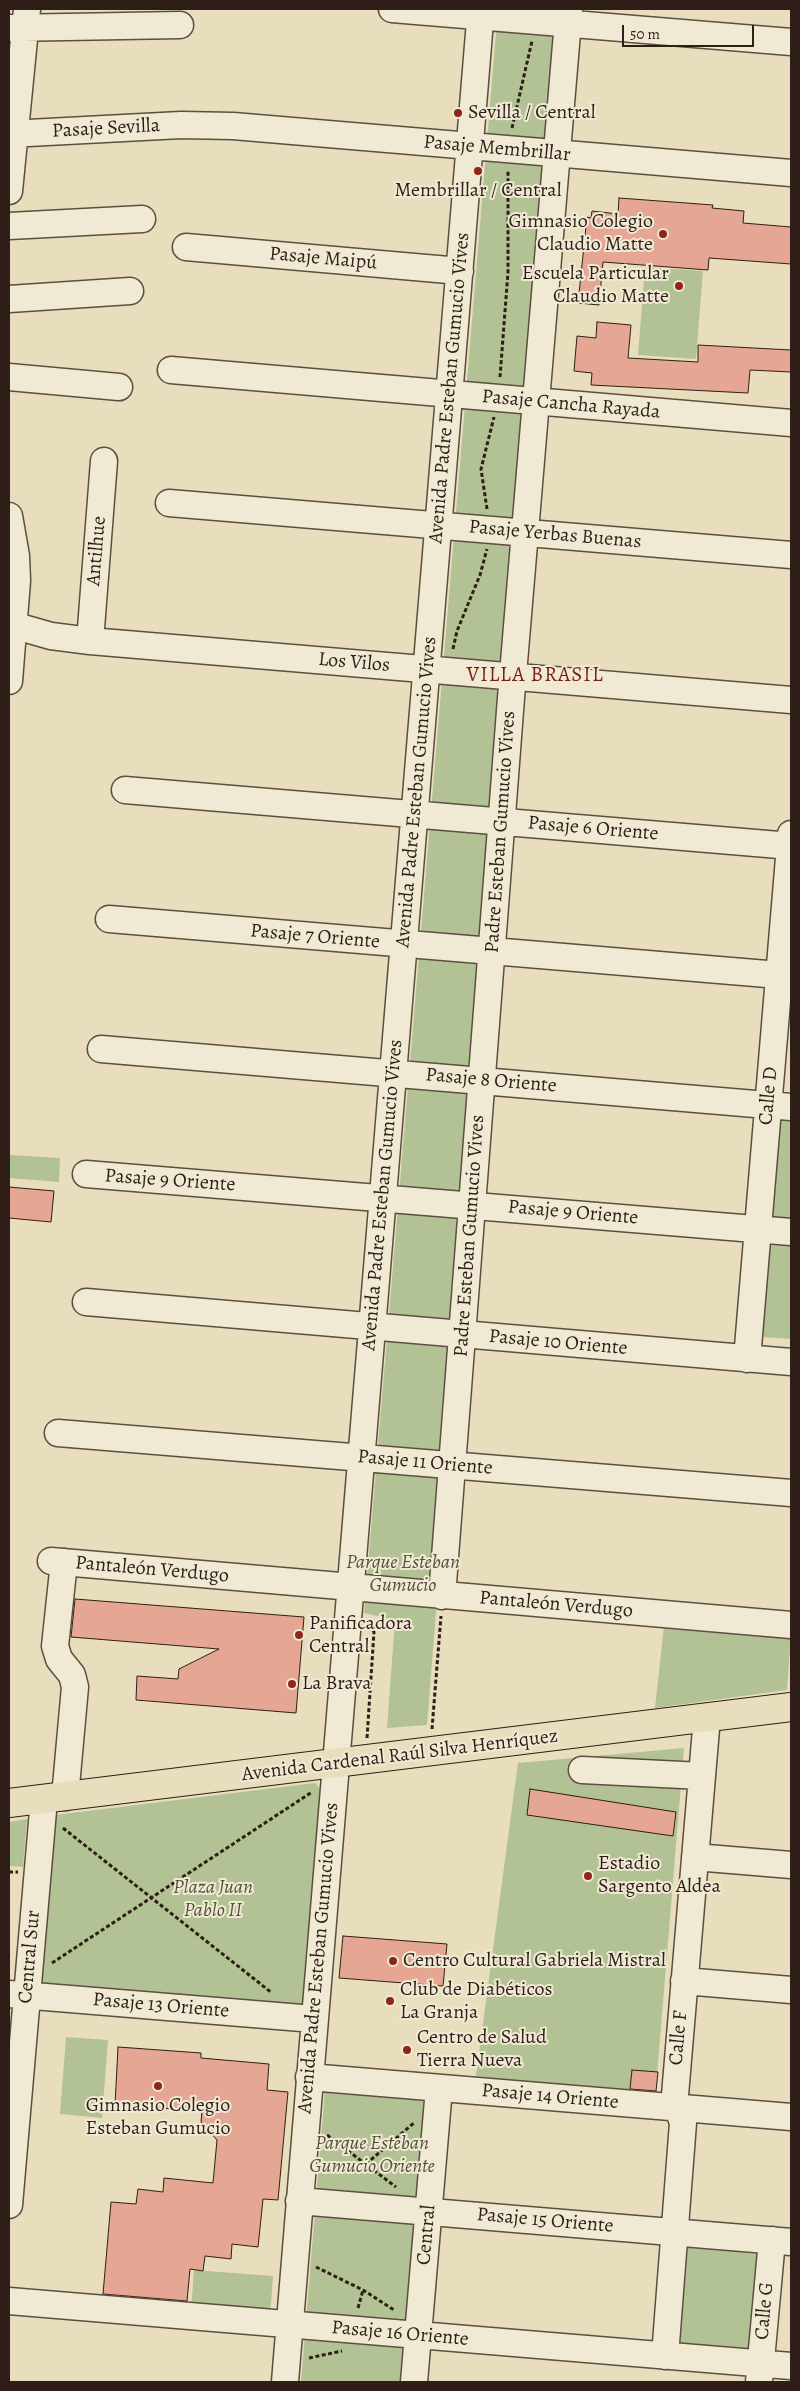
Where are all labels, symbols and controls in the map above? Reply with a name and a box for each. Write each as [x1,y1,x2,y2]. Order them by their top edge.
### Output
scale bar [625,15,758,47]
text: 50 m [630,24,660,44]
place label: Sevilla / Central [468,101,596,125]
marker: Sevilla / Central [452,107,464,119]
street label: Pasaje Sevilla [51,114,161,144]
street label: Pasaje Membrillar [422,131,572,167]
marker: Membrillar / Central [472,165,484,177]
place label: Membrillar / Central [394,179,562,203]
place label: Gimnasio Colegio Claudio Matte [509,210,653,257]
marker: Gimnasio Colegio Claudio Matte [657,228,669,240]
street label: Avenida Padre Esteban Gumucio Vives [424,231,476,545]
street label: Pasaje Maipú [268,242,378,276]
place label: Escuela Particular Claudio Matte [522,262,669,309]
marker: Escuela Particular Claudio Matte [673,280,685,292]
street label: Pasaje Cancha Rayada [481,385,661,425]
street label: Antilhue [82,515,112,587]
street label: Pasaje Yerbas Buenas [468,515,642,555]
street label: Avenida Padre Esteban Gumucio Vives [391,635,443,949]
street label: Los Vilos [317,648,391,678]
district label: VILLA BRASIL [465,663,605,689]
street label: Padre Esteban Gumucio Vives [481,710,521,954]
street label: Pasaje 6 Oriente [527,811,659,847]
street label: Pasaje 7 Oriente [249,919,381,955]
street label: Avenida Padre Esteban Gumucio Vives [357,1038,409,1352]
street label: Pasaje 8 Oriente [424,1063,558,1099]
street label: Calle D [754,1066,784,1126]
street label: Padre Esteban Gumucio Vives [450,1114,490,1358]
street label: Pasaje 9 Oriente [104,1164,236,1198]
street label: Pasaje 9 Oriente [507,1195,639,1231]
street label: Pasaje 10 Oriente [488,1325,628,1361]
street label: Pasaje 11 Oriente [356,1445,494,1481]
street label: Pantaleón Verdugo [74,1551,230,1589]
park label: Parque Esteban Gumucio [346,1551,460,1598]
street label: Pantaleón Verdugo [478,1586,634,1624]
place label: Panificadora Central [309,1612,412,1659]
marker: Panificadora Central [293,1629,305,1641]
place label: La Brava [302,1672,371,1696]
marker: La Brava [286,1678,298,1690]
street label: Avenida Cardenal Raúl Silva Henríquez [241,1725,559,1787]
street label: Avenida Padre Esteban Gumucio Vives [293,1801,345,2115]
place label: Estadio Sargento Aldea [598,1852,721,1899]
marker: Estadio Sargento Aldea [582,1870,594,1882]
park label: Plaza Juan Pablo II [173,1876,253,1923]
street label: Central Sur [14,1909,46,2005]
place label: Centro Cultural Gabriela Mistral [403,1949,666,1973]
marker: Centro Cultural Gabriela Mistral [387,1955,399,1967]
place label: Club de Diabéticos La Granja [400,1978,553,2025]
street label: Pasaje 13 Oriente [92,1988,230,2024]
marker: Club de Diabéticos La Granja [384,1995,396,2007]
street label: Calle F [665,2010,693,2066]
place label: Centro de Salud Tierra Nueva [417,2026,547,2073]
marker: Centro de Salud Tierra Nueva [401,2044,413,2056]
street label: Pasaje 14 Oriente [480,2079,620,2115]
marker: Gimnasio Colegio Esteban Gumucio [152,2080,164,2092]
place label: Gimnasio Colegio Esteban Gumucio [85,2094,231,2141]
park label: Parque Esteban Gumucio Oriente [309,2132,435,2179]
street label: Pasaje 15 Oriente [476,2203,614,2239]
street label: Central [412,2204,442,2266]
street label: Calle G [751,2281,779,2341]
street label: Pasaje 16 Oriente [330,2316,470,2352]

